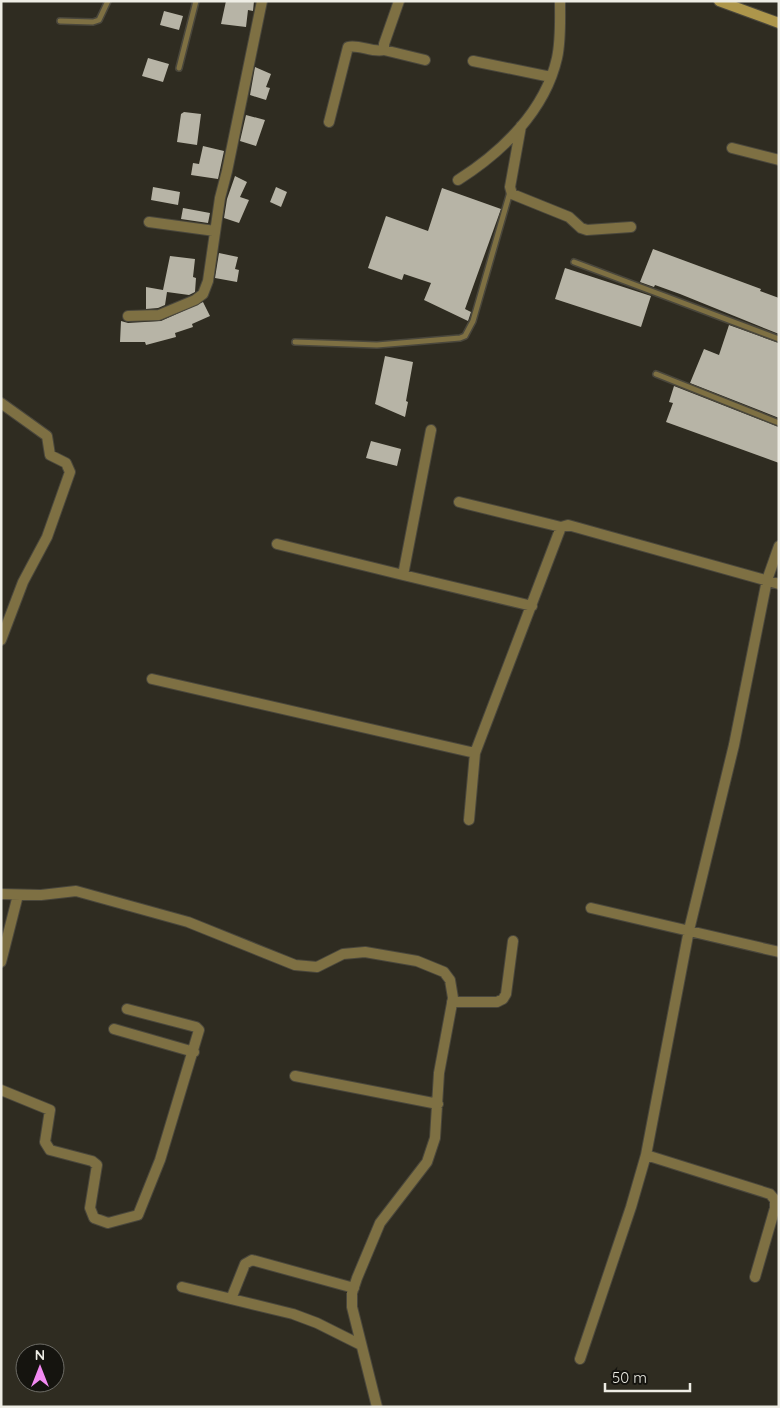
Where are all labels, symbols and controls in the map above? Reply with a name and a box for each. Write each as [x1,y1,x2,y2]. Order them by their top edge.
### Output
north arrow [15,1343,65,1393]
text: N [35,1346,45,1364]
scale bar [605,1360,690,1392]
text: 50 m [612,1368,647,1387]

